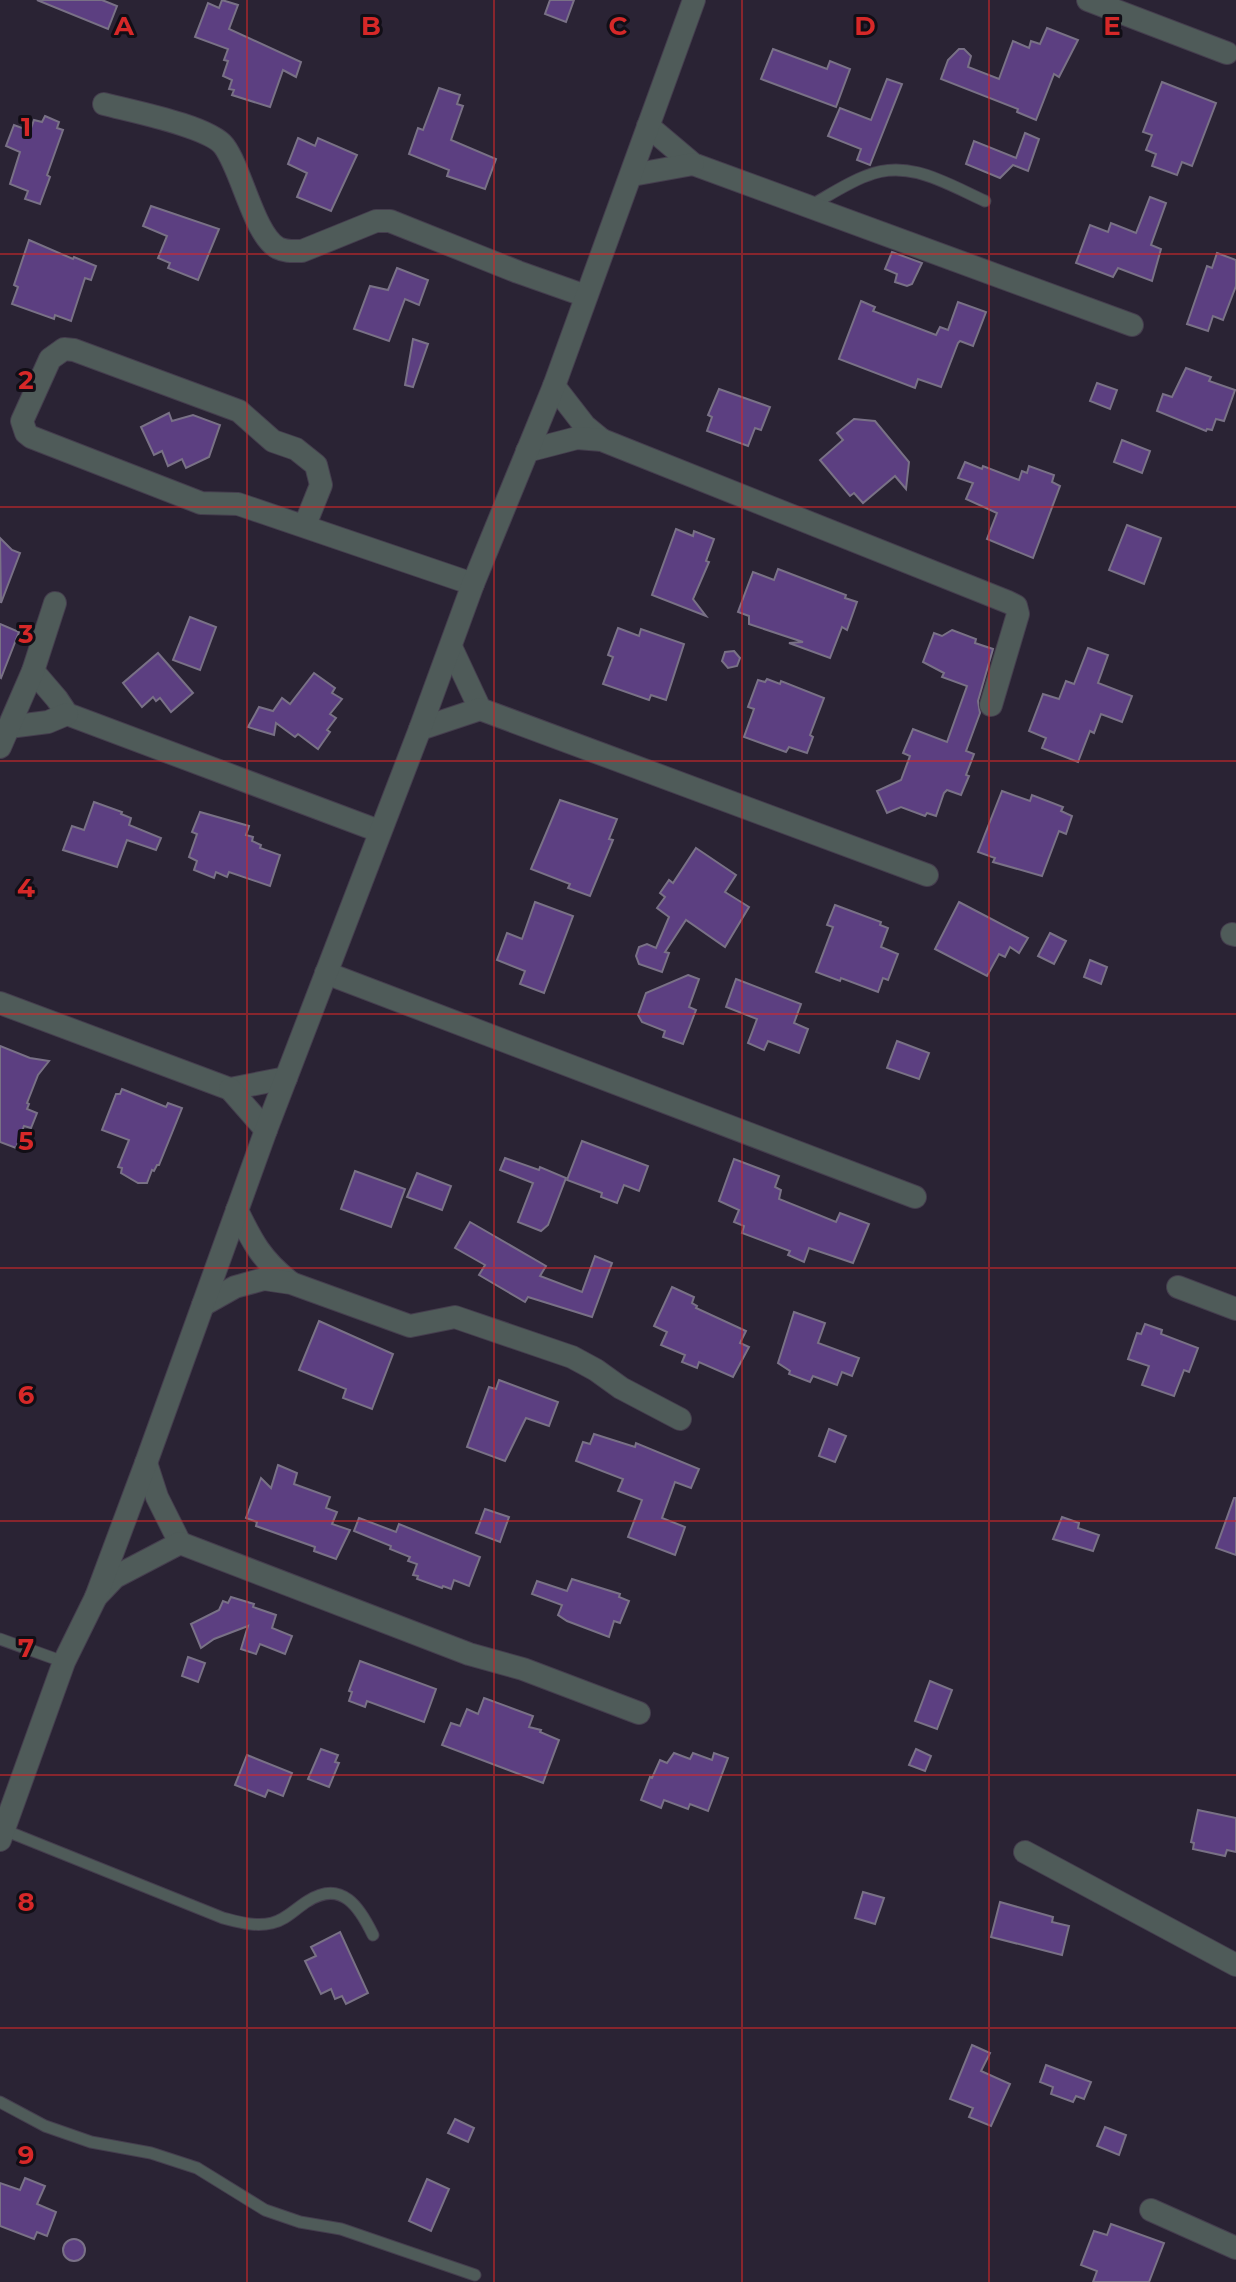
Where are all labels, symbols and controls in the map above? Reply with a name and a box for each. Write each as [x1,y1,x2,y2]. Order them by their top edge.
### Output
text: A [113,10,135,42]
text: B [361,10,381,42]
text: C [609,10,628,42]
text: D [854,10,876,42]
text: E [1103,10,1121,42]
text: 1 [21,111,31,143]
text: 2 [18,364,34,396]
text: 3 [17,618,34,650]
text: 4 [17,872,35,904]
text: 5 [18,1125,34,1157]
text: 6 [18,1379,35,1411]
text: 7 [18,1632,34,1664]
text: 8 [17,1886,35,1918]
text: 9 [18,2139,34,2171]

